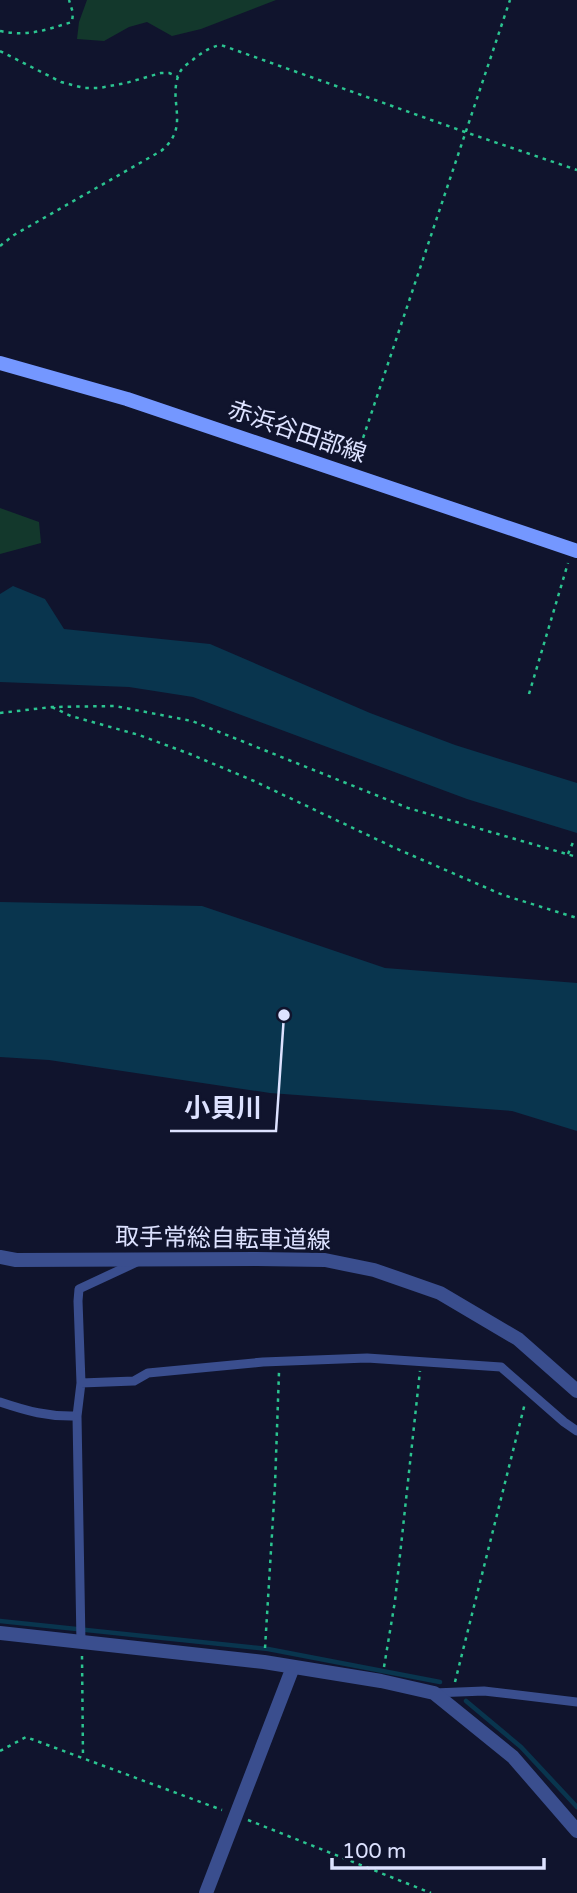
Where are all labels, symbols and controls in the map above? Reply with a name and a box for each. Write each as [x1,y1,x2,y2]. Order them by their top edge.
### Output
street label: 赤浜谷田部線 [224,395,370,469]
callout: 小貝川 [170,1084,276,1131]
text: 小貝川 [184,1093,262,1124]
street label: 取手常総自転車道線 [115,1223,331,1255]
scale bar [332,1826,544,1870]
text: 100 m [342,1839,406,1864]

